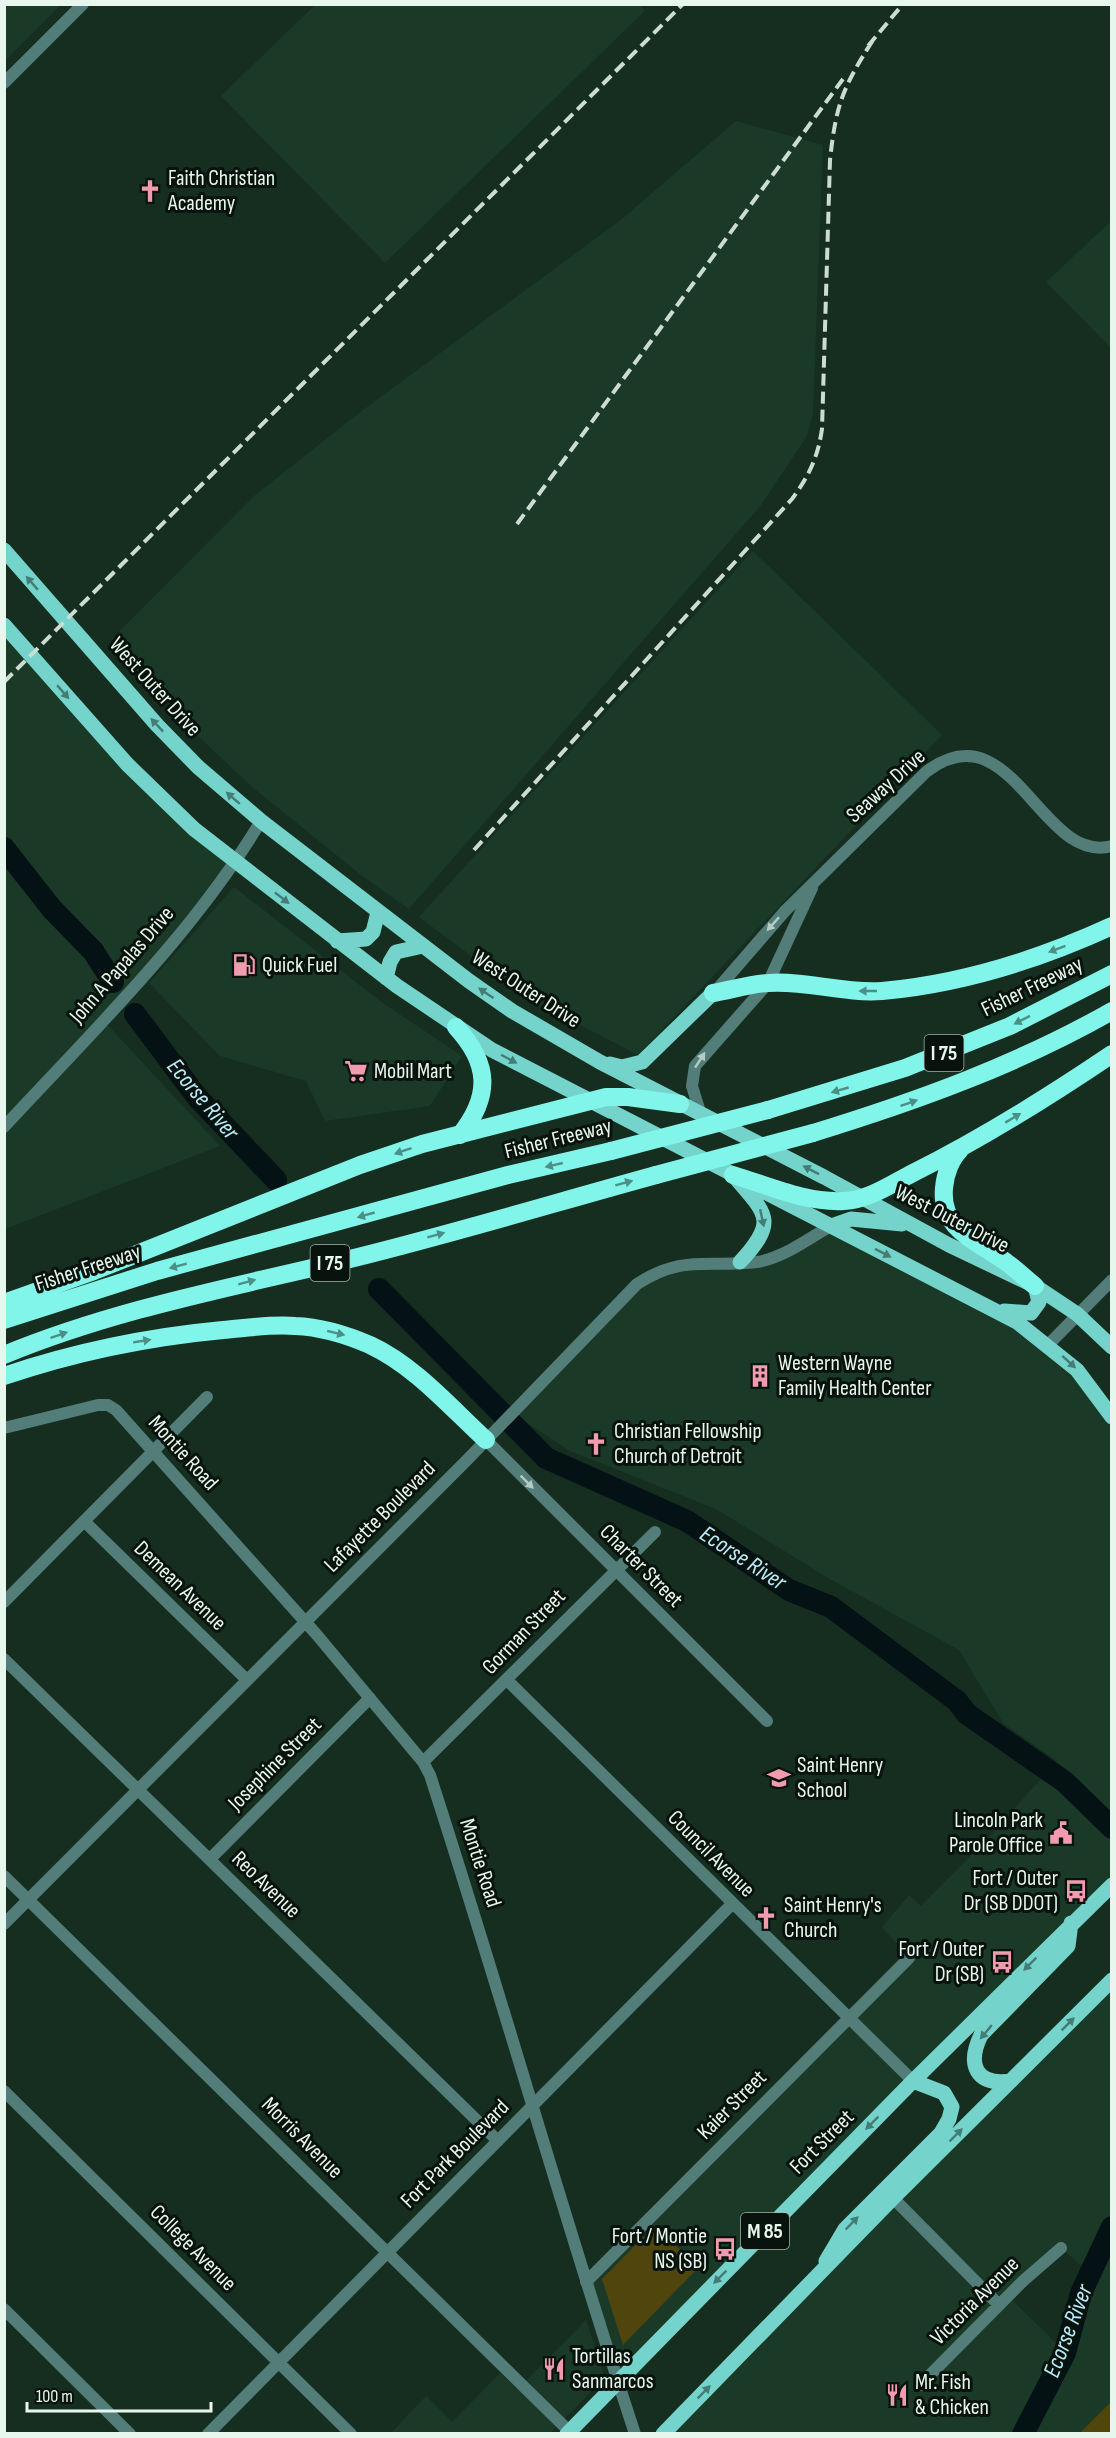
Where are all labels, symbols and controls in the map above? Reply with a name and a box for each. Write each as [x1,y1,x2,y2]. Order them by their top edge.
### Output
place label: Faith Christian Academy [167,165,275,217]
church icon: Faith Christian Academy [137,178,163,204]
one-way arrow [26,576,39,591]
street label: West Outer Drive [103,632,207,742]
one-way arrow [56,684,69,699]
one-way arrow [151,718,165,732]
street label: Seaway Drive [841,743,931,829]
one-way arrow [225,792,241,805]
one-way arrow [274,892,289,904]
street label: John A Papalas Drive [63,901,180,1030]
one-way arrow [766,916,780,931]
street label: West Outer Drive [466,944,586,1034]
one-way arrow [1048,944,1066,954]
street label: Fisher Freeway [977,951,1088,1023]
fuel station icon: Quick Fuel [231,952,257,978]
place label: Quick Fuel [262,952,337,979]
one-way arrow [858,986,877,996]
one-way arrow [478,988,494,999]
one-way arrow [1013,1015,1030,1025]
road number: I 75 [924,1035,964,1071]
one-way arrow [694,1052,706,1068]
water label: Ecorse River [161,1053,246,1146]
one-way arrow [501,1054,518,1064]
supermarket icon: Mobil Mart [343,1058,369,1084]
place label: Mobil Mart [374,1058,452,1085]
one-way arrow [831,1086,849,1095]
one-way arrow [900,1097,918,1107]
street label: Fisher Freeway [502,1113,615,1165]
one-way arrow [1005,1113,1021,1124]
one-way arrow [394,1146,412,1156]
one-way arrow [545,1160,564,1170]
one-way arrow [803,1166,820,1175]
one-way arrow [615,1178,633,1188]
street label: West Outer Drive [890,1179,1014,1259]
one-way arrow [758,1209,768,1227]
one-way arrow [357,1211,375,1221]
one-way arrow [427,1230,445,1239]
street label: Fisher Freeway [32,1238,145,1298]
road number: I 75 [310,1245,350,1281]
one-way arrow [875,1248,892,1258]
one-way arrow [169,1261,187,1271]
one-way arrow [238,1277,256,1286]
one-way arrow [326,1328,345,1338]
one-way arrow [50,1330,68,1340]
one-way arrow [133,1336,152,1345]
place label: Western Wayne Family Health Center [778,1350,932,1402]
one-way arrow [1061,1355,1076,1369]
building icon: Western Wayne Family Health Center [747,1363,773,1389]
street label: Montie Road [142,1410,224,1496]
place label: Christian Fellowship Church of Detroit [614,1418,762,1470]
church icon: Christian Fellowship Church of Detroit [583,1431,609,1457]
street label: Lafayette Boulevard [319,1456,441,1578]
one-way arrow [520,1474,534,1488]
street label: Charter Street [594,1519,688,1613]
water label: Ecorse River [694,1519,793,1597]
street label: Demean Avenue [128,1535,232,1637]
street label: Gorman Street [477,1583,572,1680]
street label: Josephine Street [222,1711,328,1817]
place label: Saint Henry School [797,1752,884,1804]
school or university icon: Saint Henry School [766,1765,792,1791]
street label: Council Avenue [662,1805,760,1903]
place label: Lincoln Park Parole Office [949,1807,1044,1859]
street label: Montie Road [453,1815,507,1911]
public building icon: Lincoln Park Parole Office [1048,1820,1074,1846]
street label: Reo Avenue [226,1846,306,1924]
place label: Fort / Outer Dr (SB DDOT) [964,1865,1058,1917]
bus stop icon: Fort / Outer Dr (SB DDOT) [1063,1878,1089,1904]
place label: Saint Henry's Church [784,1892,882,1944]
church icon: Saint Henry's Church [753,1905,779,1931]
place label: Fort / Outer Dr (SB) [898,1936,984,1988]
bus stop icon: Fort / Outer Dr (SB) [989,1949,1015,1975]
one-way arrow [1023,1957,1037,1971]
one-way arrow [1060,2018,1074,2032]
one-way arrow [979,2024,992,2040]
street label: Kaier Street [692,2064,773,2145]
street label: Morris Avenue [256,2092,348,2184]
street label: Fort Park Boulevard [395,2094,515,2214]
street label: Fort Street [784,2104,860,2180]
one-way arrow [865,2116,879,2130]
one-way arrow [949,2128,963,2143]
street label: College Avenue [144,2199,242,2297]
road number: M 85 [741,2213,789,2249]
one-way arrow [844,2217,858,2231]
place label: Fort / Montie NS (SB) [612,2223,707,2275]
bus stop icon: Fort / Montie NS (SB) [712,2236,738,2262]
street label: Victoria Avenue [925,2251,1025,2351]
one-way arrow [713,2269,727,2284]
water label: Ecorse River [1037,2279,1099,2382]
place label: Tortillas Sanmarcos [572,2343,654,2395]
restaurant icon: Tortillas Sanmarcos [541,2356,567,2382]
place label: Mr. Fish & Chicken [915,2369,989,2421]
scale bar [27,2375,212,2413]
restaurant icon: Mr. Fish & Chicken [884,2382,910,2408]
one-way arrow [697,2384,711,2399]
text: 100 m [36,2386,73,2407]

